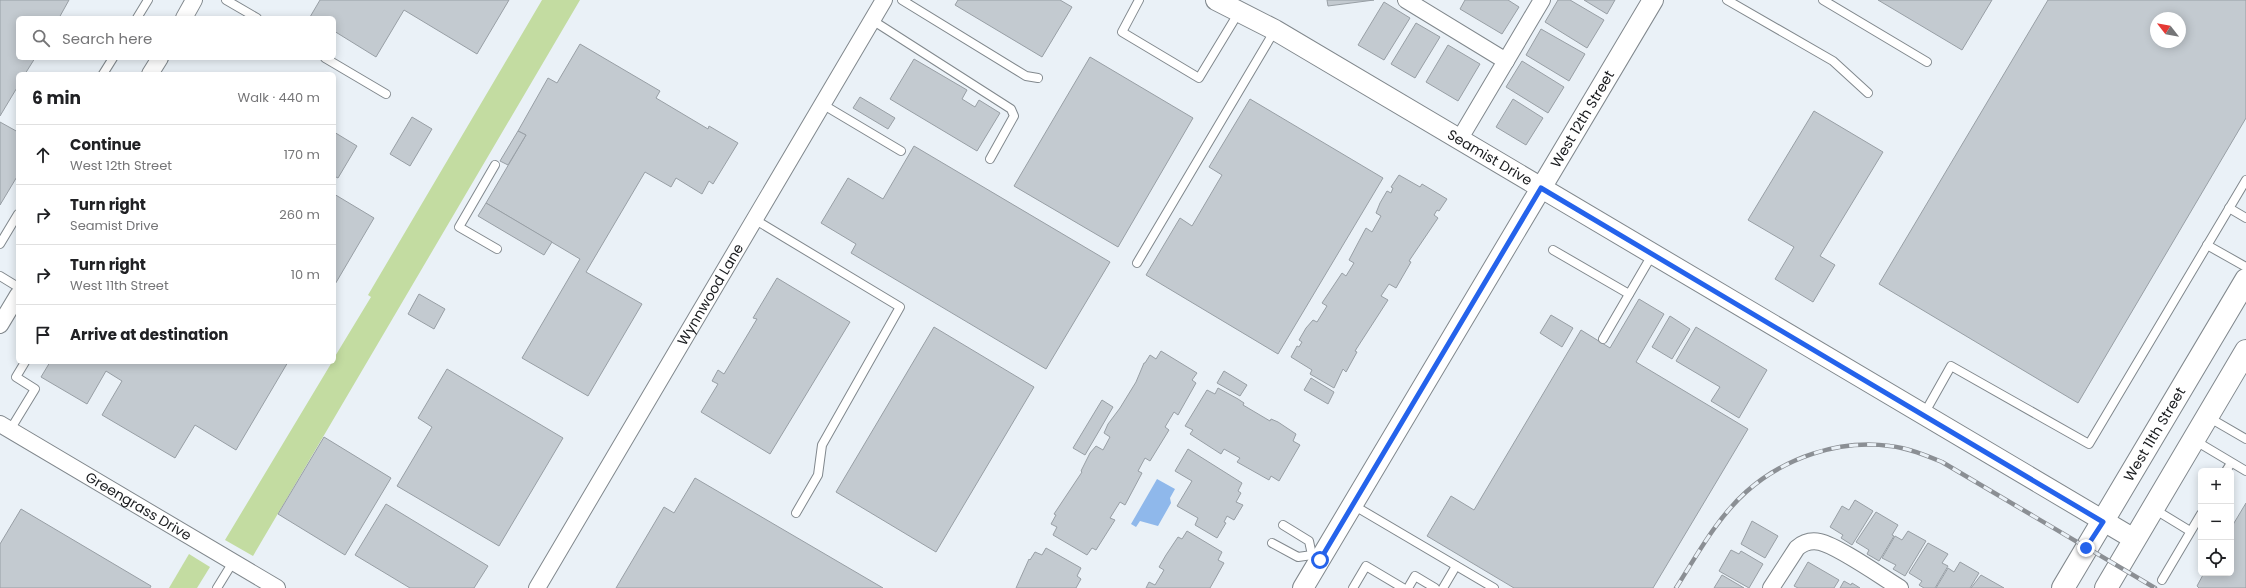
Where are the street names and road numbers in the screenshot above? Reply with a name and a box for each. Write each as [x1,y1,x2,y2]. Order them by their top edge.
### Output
street label: West 12th Street [1546,66,1619,171]
street label: Seamist Drive [1444,124,1536,190]
street label: Wynnwood Lane [672,239,748,349]
street label: West 11th Street [2119,383,2190,485]
street label: Greengrass Drive [82,467,196,545]

